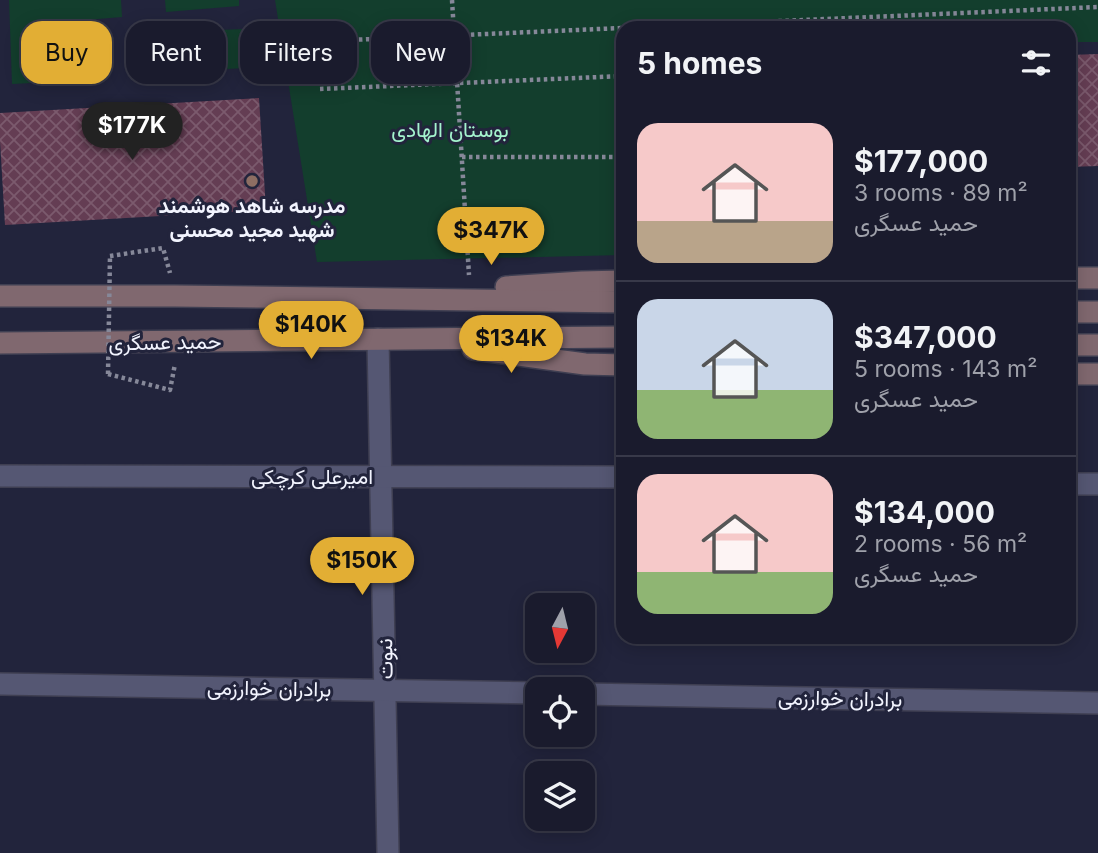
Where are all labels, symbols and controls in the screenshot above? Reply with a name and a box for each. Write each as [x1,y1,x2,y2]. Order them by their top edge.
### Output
chip: Buy [21,21,112,84]
chip: Rent [126,21,226,84]
chip: Filters [240,21,357,84]
chip: New [371,21,470,84]
icon: filters [1017,44,1055,82]
text: 5 homes [637,45,762,81]
pin: $177K [83,102,181,162]
text: $177K [98,111,166,139]
park label: بوستان الهادی [391,117,509,143]
text: $177,000 [854,143,988,179]
icon: home [693,151,777,235]
marker: مدرسه شاهد هوشمند شهید مجید محسنی [244,173,260,189]
text: 3 rooms · 89 m² [854,179,1028,207]
place label: مدرسه شاهد هوشمند شهید مجید محسنی [159,193,345,243]
pin: $347K [442,208,540,267]
text: حمید عسگری [854,209,978,237]
text: $347K [453,216,529,244]
pin: $140K [262,302,360,361]
text: $140K [275,310,347,338]
pin: $134K [462,316,560,375]
text: $347,000 [854,319,997,355]
text: $134K [475,324,547,352]
icon: home [693,327,777,411]
street label: حمید عسگری [108,329,222,356]
text: 5 rooms · 143 m² [854,355,1037,383]
text: حمید عسگری [854,385,978,413]
street label: امیرعلی کرچکی [251,464,373,491]
text: $134,000 [854,494,995,530]
icon: home [693,502,777,586]
text: 2 rooms · 56 m² [854,530,1027,558]
pin: $150K [313,538,411,597]
text: $150K [326,546,398,574]
text: حمید عسگری [854,560,978,588]
north arrow [525,593,595,663]
map controls [525,593,595,831]
street label: نبوت [372,638,399,680]
street label: برادران خوارزمی [207,674,331,703]
button: locate [525,677,595,747]
street label: برادران خوارزمی [778,684,902,713]
button: layers [525,761,595,831]

